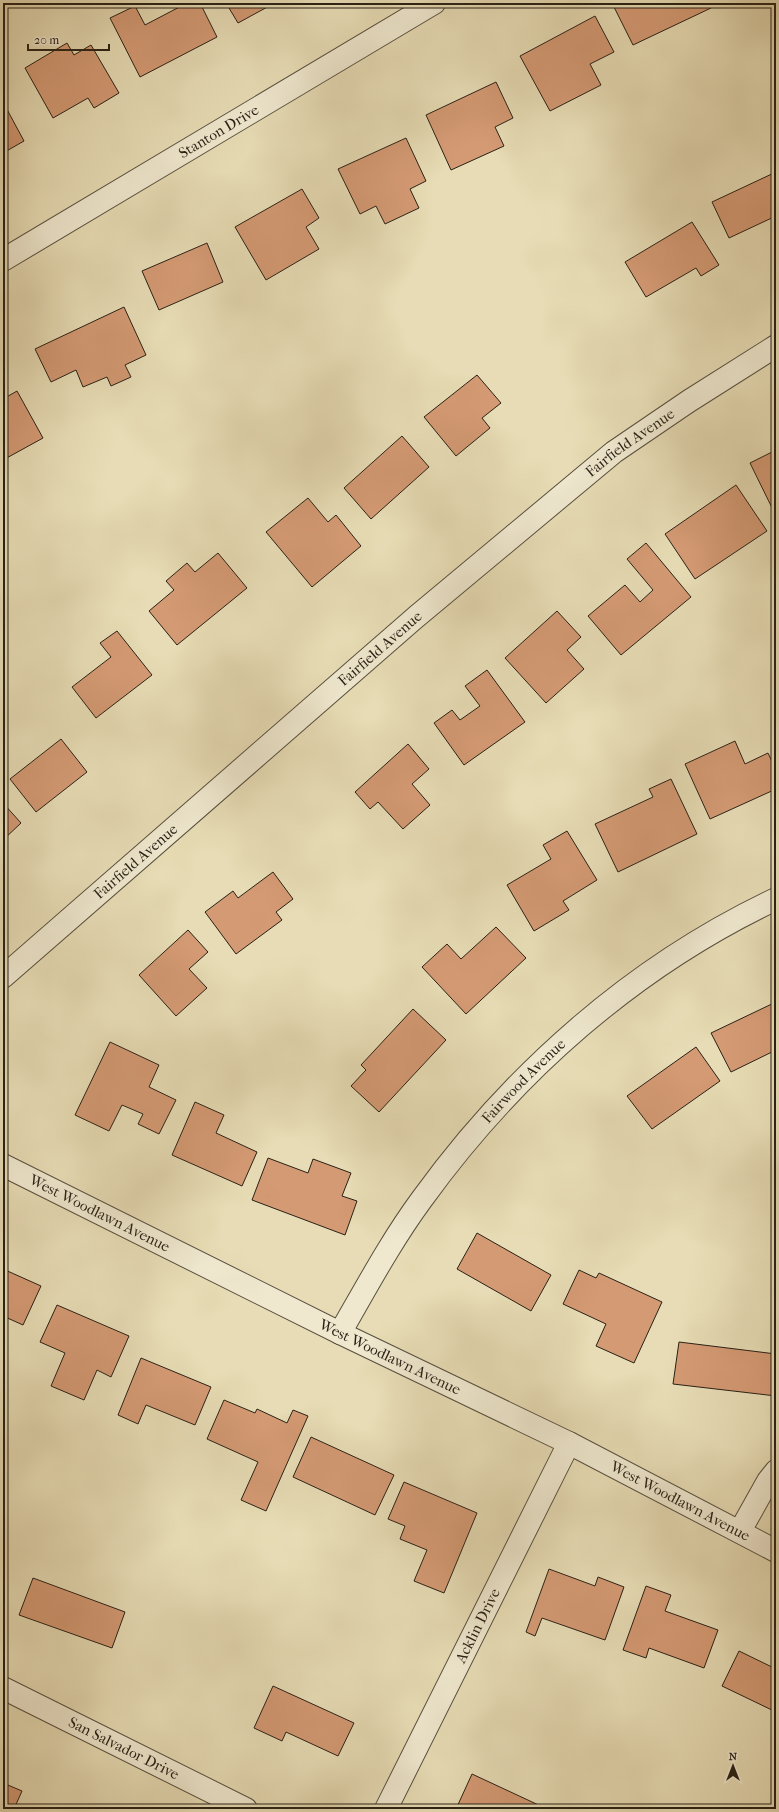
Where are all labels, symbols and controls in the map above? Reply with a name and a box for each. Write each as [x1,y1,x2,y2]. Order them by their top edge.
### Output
scale bar [28,26,109,52]
text: 20 m [34,33,59,47]
street label: Stanton Drive [175,100,262,162]
street label: Fairfield Avenue [582,404,678,481]
street label: Fairfield Avenue [334,607,426,690]
street label: Fairfield Avenue [90,820,182,903]
street label: Fairwood Avenue [478,1035,570,1127]
street label: West Woodlawn Avenue [25,1170,173,1256]
street label: West Woodlawn Avenue [315,1315,464,1399]
street label: West Woodlawn Avenue [606,1457,753,1545]
street label: Acklin Drive [451,1585,504,1667]
street label: San Salvador Drive [65,1713,183,1784]
north arrow [713,1746,753,1786]
text: N [729,1750,738,1763]

